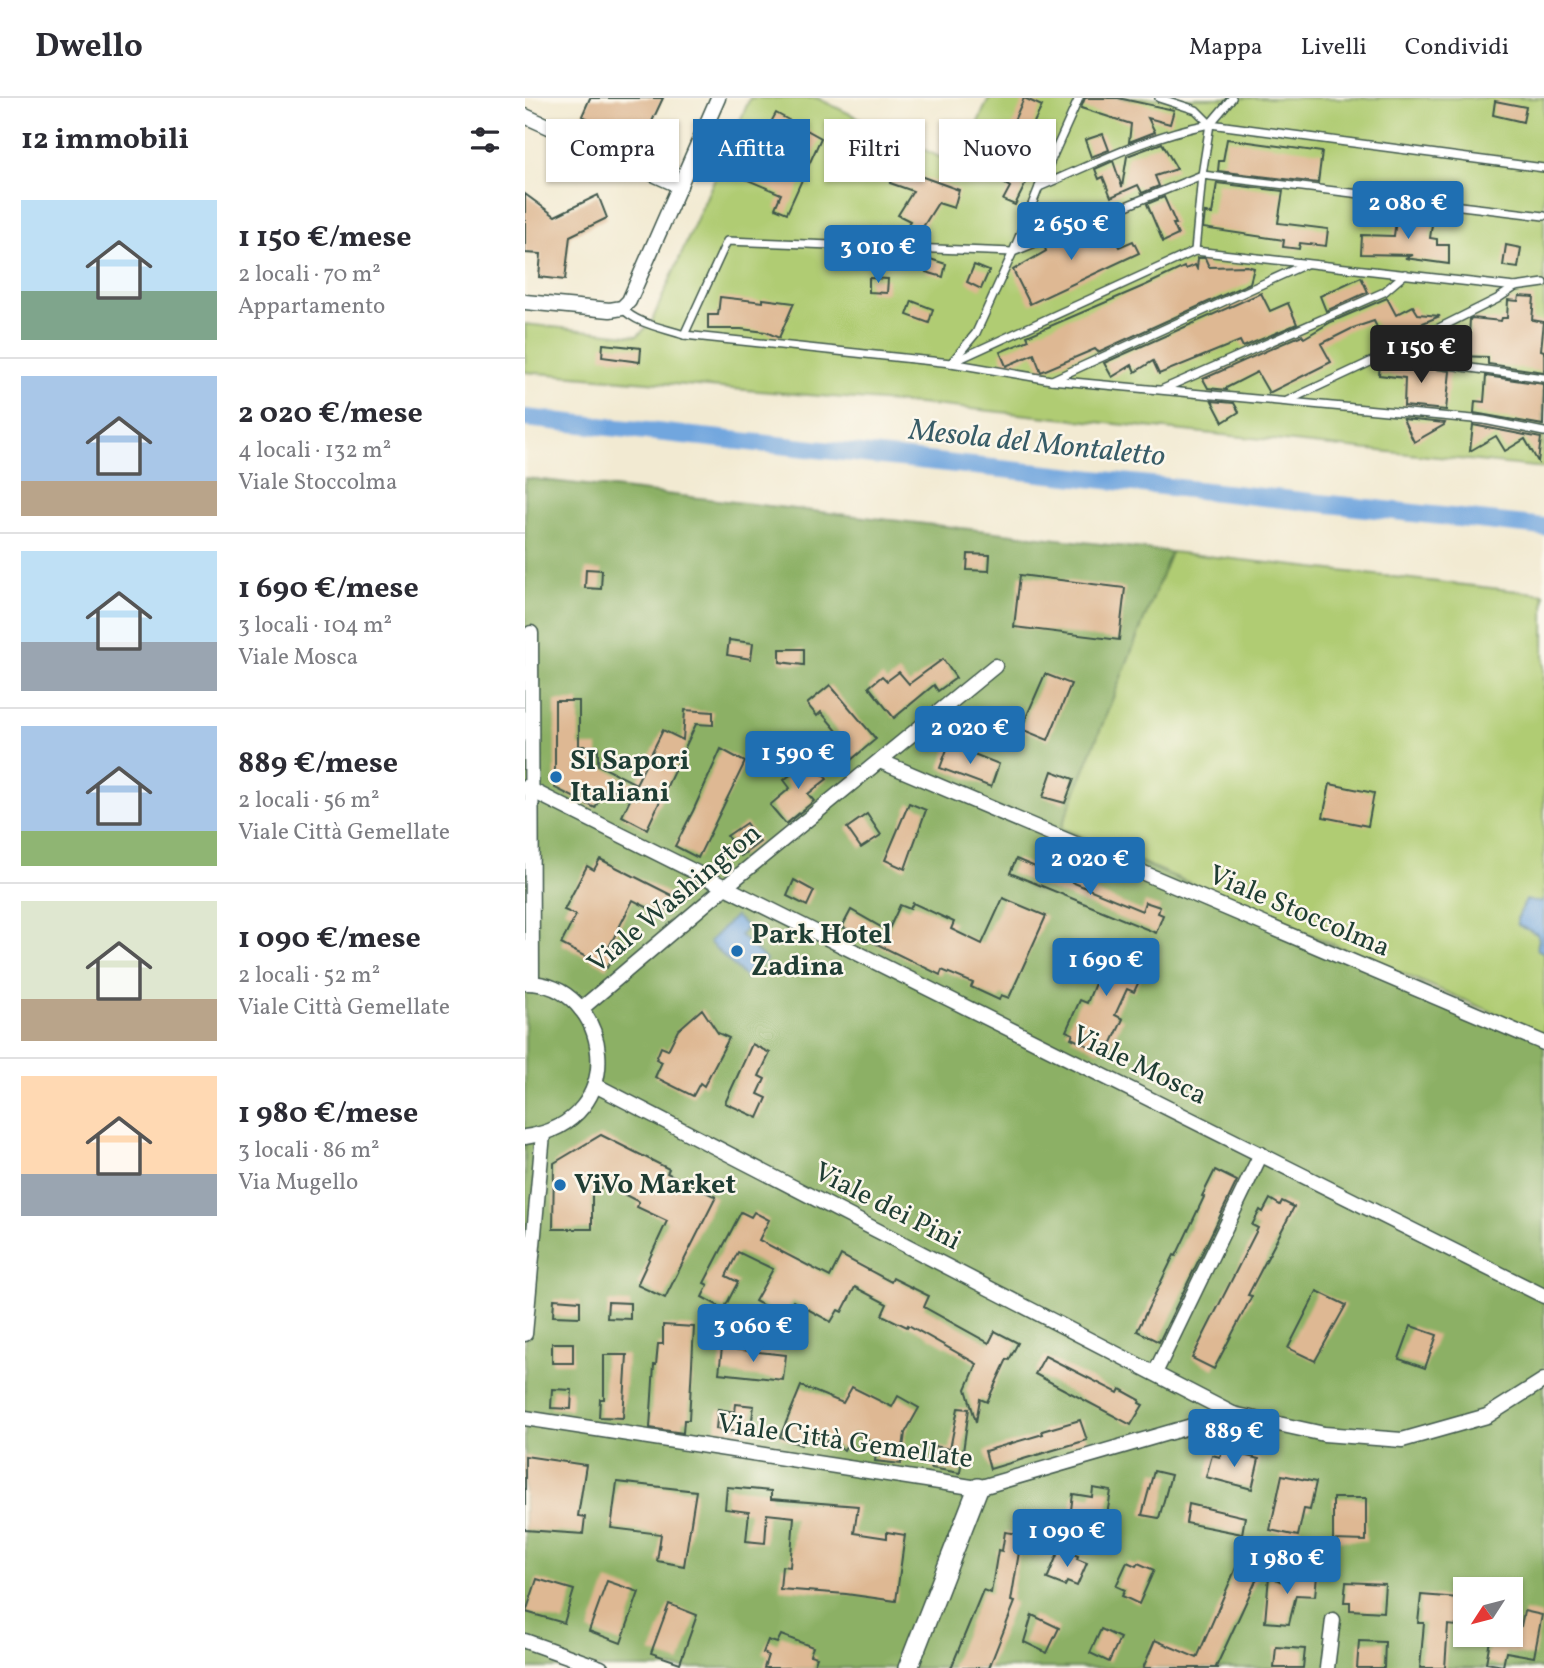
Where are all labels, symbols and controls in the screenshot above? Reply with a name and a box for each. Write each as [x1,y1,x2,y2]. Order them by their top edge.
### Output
text: Dwello [35,25,143,71]
text: Mappa [1189,31,1263,65]
text: Livelli [1301,31,1367,65]
text: Condividi [1405,31,1509,65]
text: 12 immobili [21,119,189,161]
chip: Compra [546,119,679,182]
chip: Affitta [693,119,810,182]
chip: Filtri [824,119,925,182]
chip: Nuovo [939,119,1056,182]
icon: filters [466,121,504,159]
pin: 2 080 € [1343,181,1473,241]
text: 2 080 € [1369,188,1447,220]
pin: 2 650 € [1006,202,1136,262]
text: 2 650 € [1033,209,1109,241]
text: 1 150 €/mese [238,217,412,259]
pin: 3 010 € [813,226,943,285]
icon: home [77,228,161,312]
text: 3 010 € [840,232,916,264]
text: 2 locali · 70 m² [238,259,381,291]
text: Appartamento [238,291,385,323]
pin: 1 150 € [1356,326,1486,385]
text: 1 150 € [1386,332,1456,364]
text: 2 020 €/mese [238,393,423,435]
icon: home [77,404,161,488]
water label: Mesola del Montaletto [906,410,1167,478]
text: 4 locali · 132 m² [238,435,391,467]
text: Viale Stoccolma [238,467,397,499]
text: 1 690 €/mese [238,568,419,610]
icon: home [77,579,161,663]
text: 3 locali · 104 m² [238,610,392,642]
text: Viale Mosca [238,642,358,674]
pin: 2 020 € [905,706,1035,766]
text: 2 020 € [931,713,1009,745]
pin: 1 590 € [733,732,863,791]
text: 1 590 € [761,738,835,770]
place label: SI Sapori Italiani [570,742,690,813]
text: 889 €/mese [238,743,398,785]
icon: home [77,754,161,838]
marker: SI Sapori Italiani [548,769,564,785]
text: 2 locali · 56 m² [238,785,379,817]
street label: Viale Washington [580,815,770,983]
text: Viale Città Gemellate [238,817,450,849]
pin: 2 020 € [1025,838,1155,897]
text: 2 020 € [1051,844,1129,876]
street label: Viale Stoccolma [1202,856,1396,968]
place label: Park Hotel Zadina [751,916,892,987]
text: 1 090 €/mese [238,918,421,960]
icon: home [77,929,161,1013]
pin: 1 690 € [1041,939,1171,998]
marker: Park Hotel Zadina [729,943,745,959]
text: 1 690 € [1068,945,1144,977]
text: 2 locali · 52 m² [238,960,380,992]
text: Viale Città Gemellate [238,992,450,1024]
street label: Viale Mosca [1065,1016,1213,1116]
text: 1 980 €/mese [238,1093,418,1135]
icon: home [77,1104,161,1188]
text: 3 locali · 86 m² [238,1135,380,1167]
street label: Viale dei Pini [807,1153,967,1261]
place label: ViVo Market [574,1166,736,1205]
text: Via Mugello [238,1167,358,1199]
marker: ViVo Market [552,1177,568,1193]
pin: 3 060 € [688,1304,818,1364]
text: 3 060 € [714,1311,793,1343]
street label: Viale Città Gemellate [715,1405,975,1479]
pin: 889 € [1185,1410,1283,1469]
text: 889 € [1204,1416,1264,1448]
pin: 1 090 € [1002,1510,1132,1569]
text: 1 090 € [1029,1516,1105,1548]
pin: 1 980 € [1222,1536,1352,1596]
text: 1 980 € [1250,1543,1324,1575]
north arrow [1453,1577,1523,1647]
map controls [1453,1577,1523,1647]

